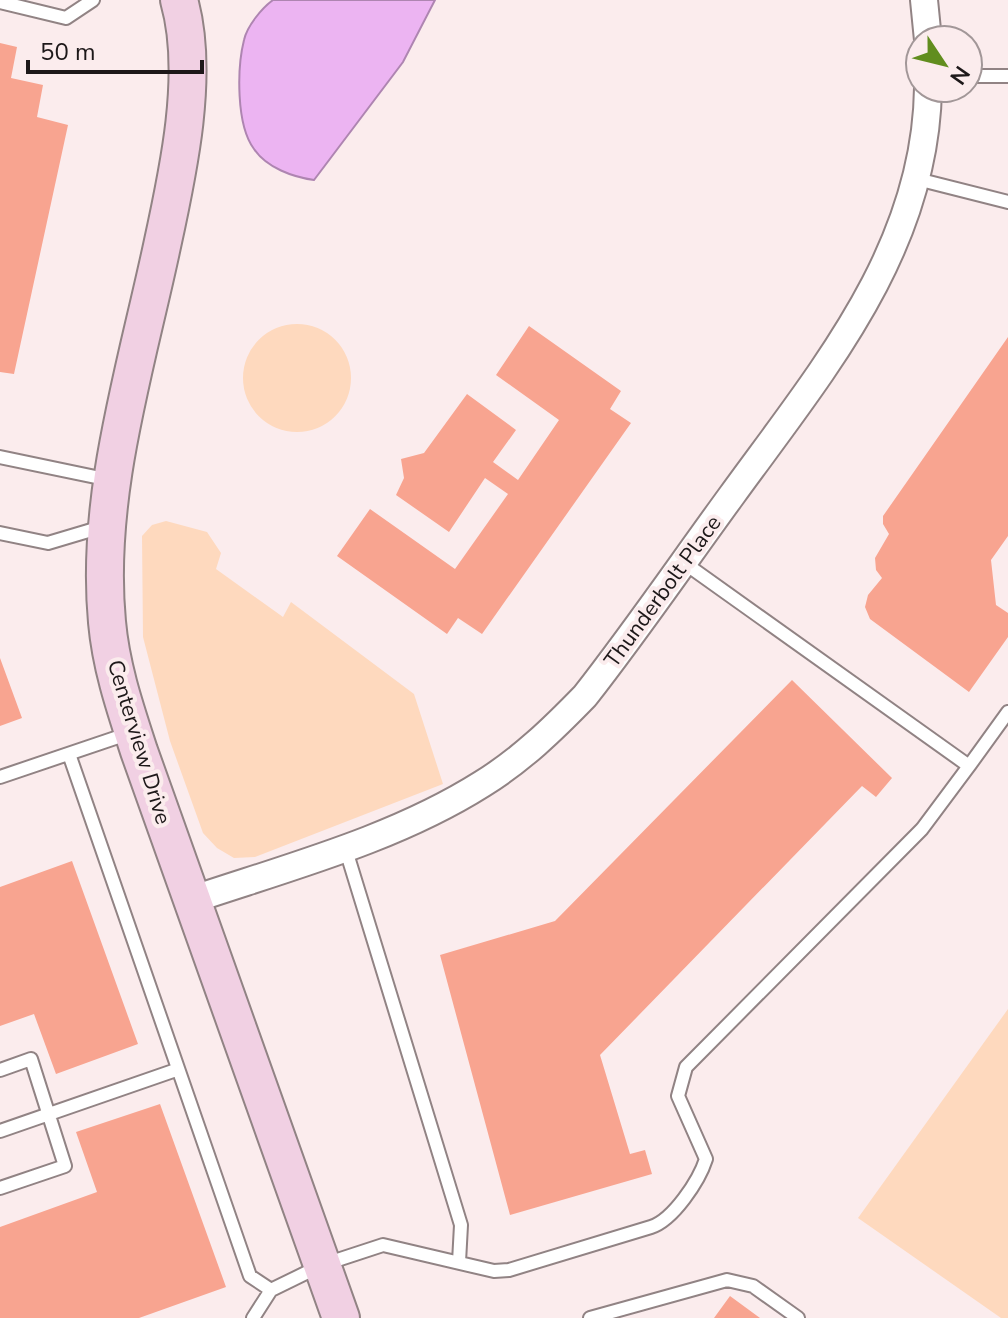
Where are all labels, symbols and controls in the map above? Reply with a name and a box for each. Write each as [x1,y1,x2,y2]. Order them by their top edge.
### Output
scale bar [28,24,202,74]
north arrow [904,24,984,104]
text: 50 m [40,36,96,68]
text: N [943,60,977,90]
street label: Thunderbolt Place [597,509,728,674]
street label: Centerview Drive [100,656,178,828]

